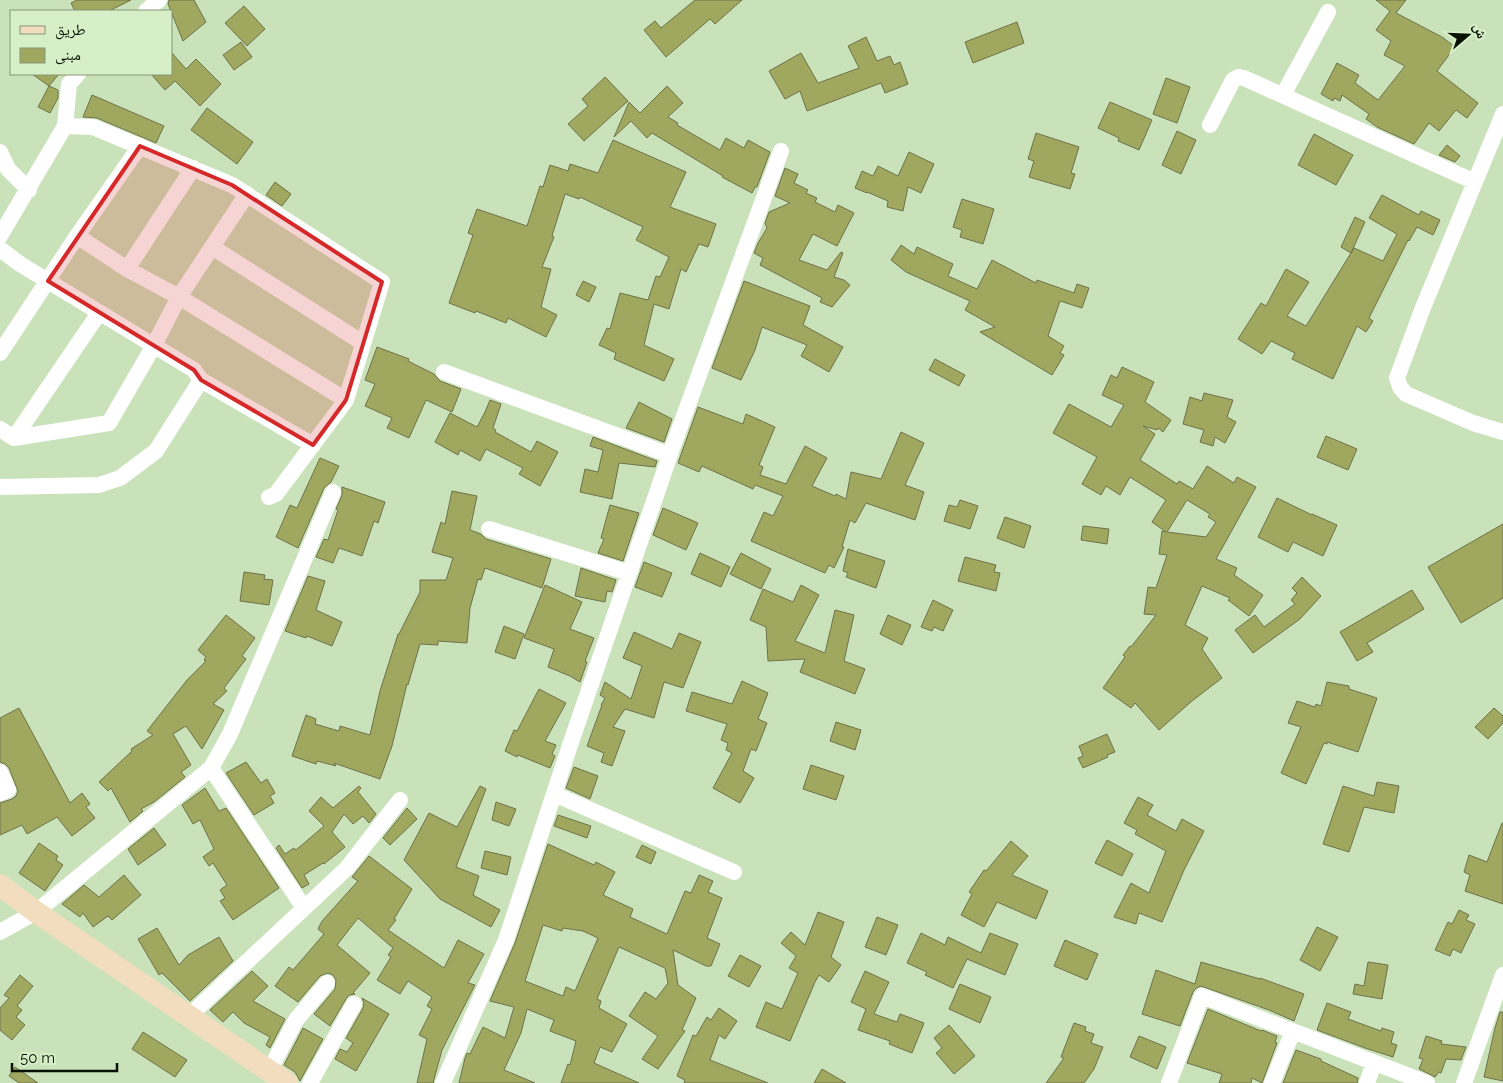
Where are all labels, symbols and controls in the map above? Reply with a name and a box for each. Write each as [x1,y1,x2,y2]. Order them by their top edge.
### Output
legend [10,10,172,75]
north arrow [1443,10,1493,60]
text: طريق [55,21,86,40]
text: ش [1469,21,1490,41]
text: مبنى [55,46,81,65]
scale bar [12,1040,118,1072]
text: 50 m [20,1049,55,1067]

